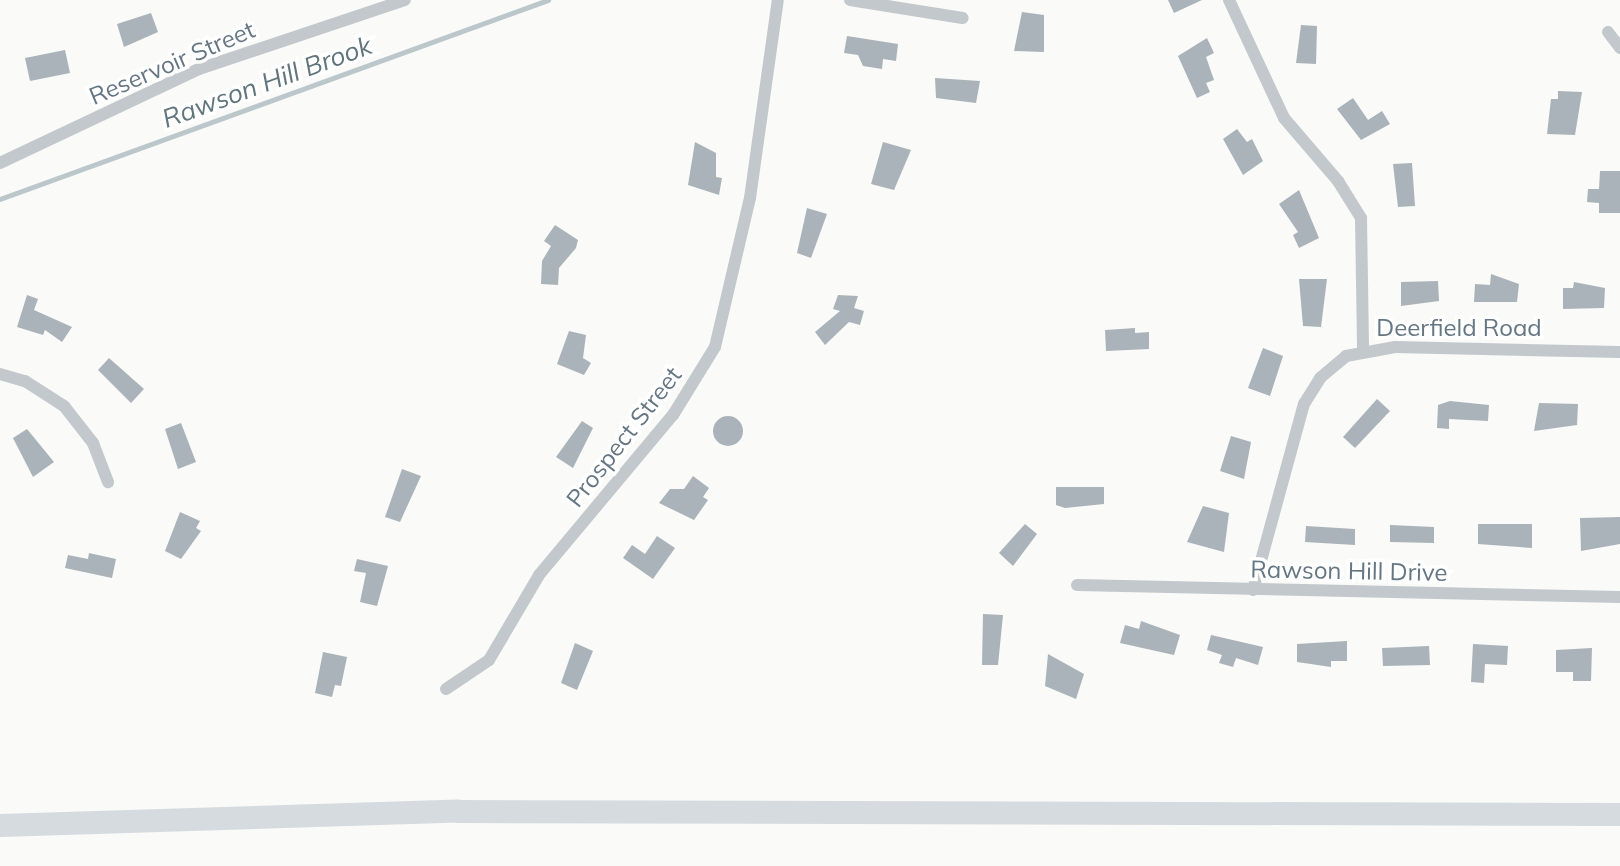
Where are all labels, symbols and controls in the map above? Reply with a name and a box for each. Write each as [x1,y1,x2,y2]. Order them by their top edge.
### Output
street label: Reservoir Street [85,15,259,111]
water label: Rawson Hill Brook [158,30,376,134]
street label: Deerfield Road [1376,314,1542,342]
street label: Prospect Street [560,361,688,513]
street label: Rawson Hill Drive [1250,555,1448,587]

